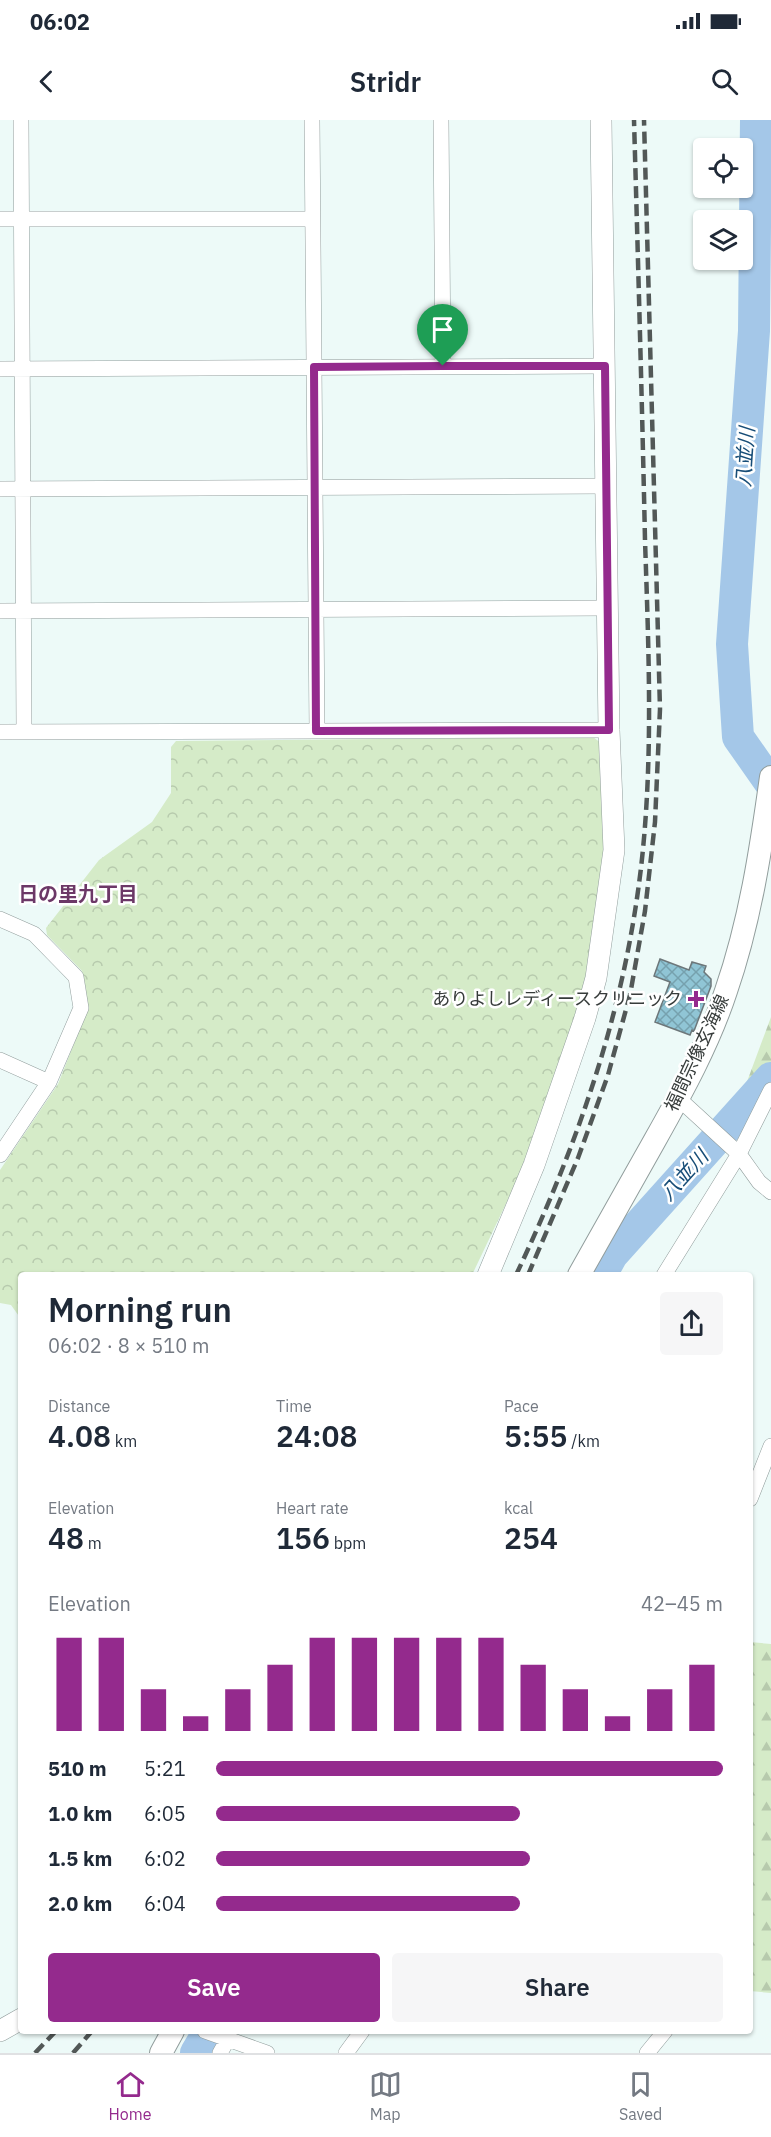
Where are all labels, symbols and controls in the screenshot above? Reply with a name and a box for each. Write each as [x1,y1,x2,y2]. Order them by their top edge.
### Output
text: 06:02 [30,7,90,36]
text: Stridr [350,64,421,99]
icon: back [30,65,63,98]
icon: search [708,65,741,98]
map controls [693,138,753,270]
button: locate [693,138,753,198]
button: layers [693,210,753,270]
pin [417,304,468,366]
icon: arrive [426,313,459,346]
water label: 八並川 [729,424,760,488]
district label: 日の里九丁目 [18,880,138,907]
place label: ありよしレディースクリニック [432,987,682,1010]
marker: ありよしレディースクリニック [687,990,705,1008]
street label: 福間宗像玄海線 [659,991,734,1115]
water label: 八並川 [654,1142,715,1206]
text: Morning run [48,1288,232,1331]
button: share [660,1292,723,1355]
text: 06:02 · 8 × 510 m [48,1332,209,1359]
text: Distance [48,1396,110,1416]
text: Time [276,1396,312,1416]
text: Pace [504,1396,539,1416]
text: 4.08 [48,1416,111,1455]
text: 24:08 [276,1416,358,1455]
text: 5:55 [504,1416,568,1455]
text: km [111,1431,137,1451]
text: /km [568,1431,600,1451]
text: Elevation [48,1498,114,1518]
text: Heart rate [276,1498,349,1518]
text: kcal [504,1498,533,1518]
text: 48 [48,1518,84,1557]
text: 156 [276,1518,330,1557]
text: 254 [504,1518,558,1557]
text: m [84,1533,102,1553]
text: bpm [330,1533,366,1553]
text: Elevation [48,1590,131,1617]
text: 42–45 m [641,1590,723,1617]
text: 510 m [48,1755,107,1782]
text: 5:21 [144,1755,186,1782]
text: 1.0 km [48,1800,112,1827]
text: 6:05 [144,1800,186,1827]
text: 1.5 km [48,1845,112,1872]
text: 6:02 [144,1845,186,1872]
text: 2.0 km [48,1890,112,1917]
text: 6:04 [144,1890,186,1917]
button: Save [48,1953,380,2022]
button: Share [392,1953,723,2022]
tab: Home [109,2068,152,2124]
tab: Map [369,2068,402,2124]
tab: Saved [619,2068,662,2124]

